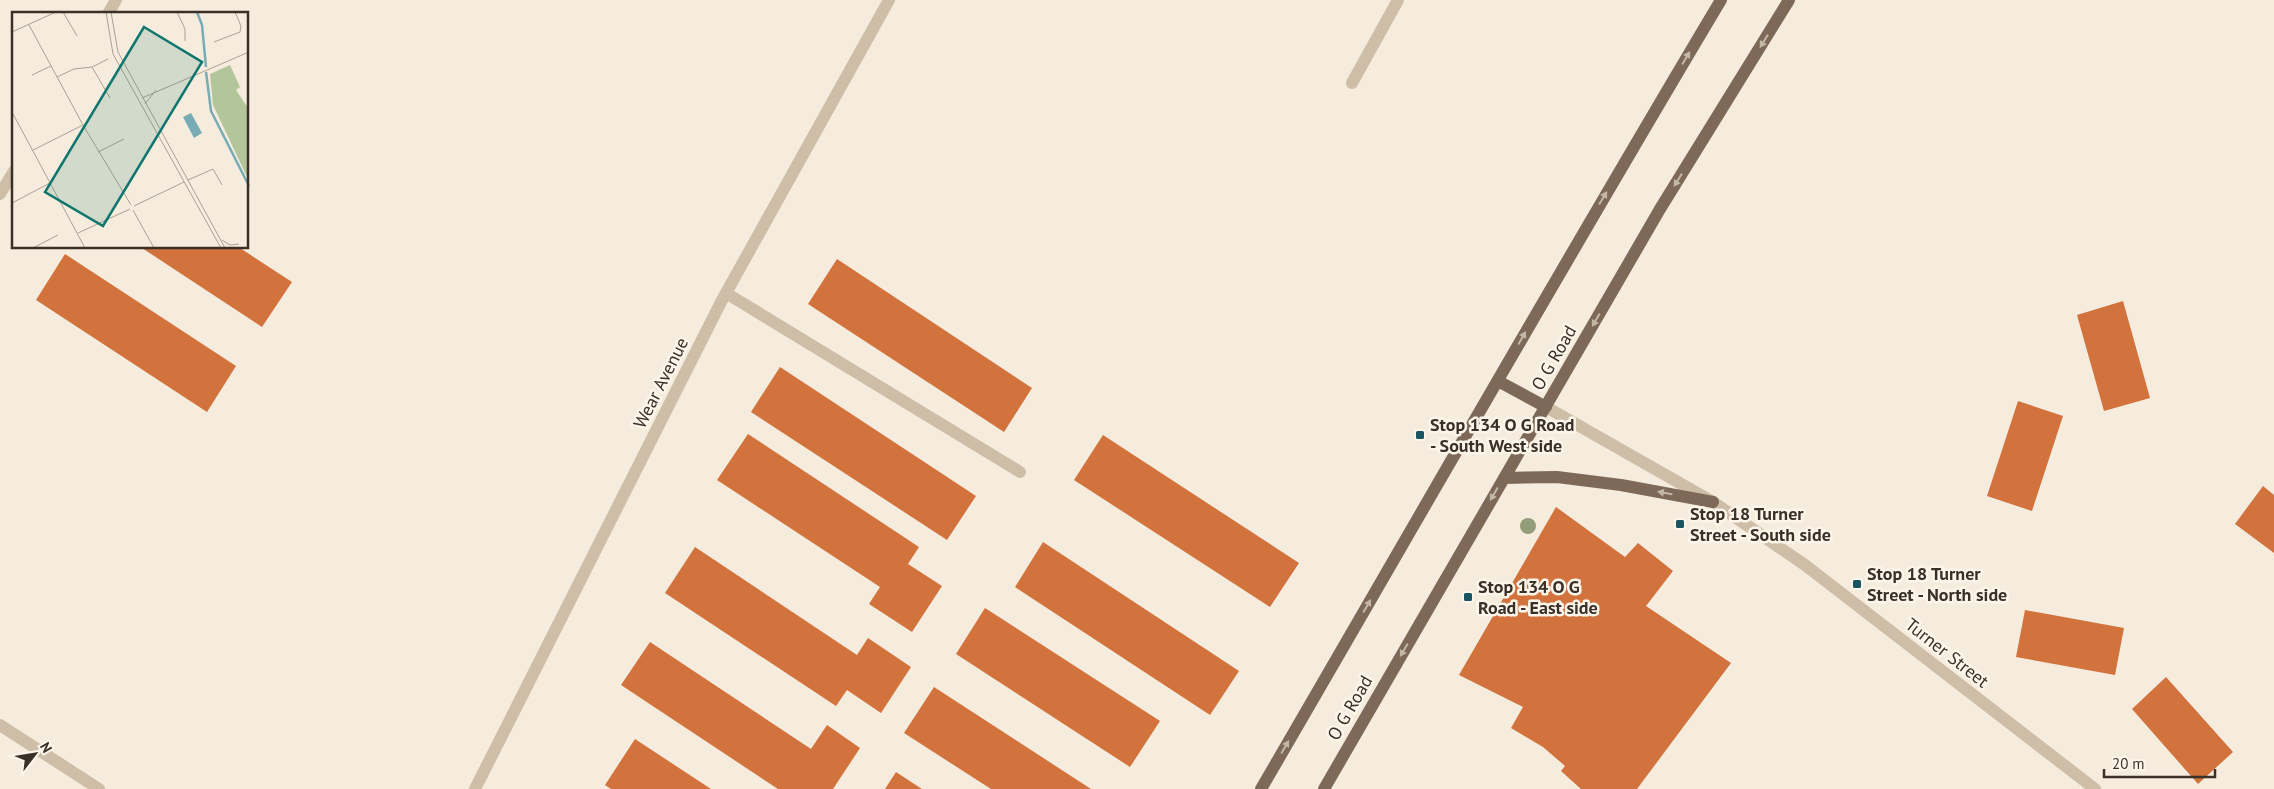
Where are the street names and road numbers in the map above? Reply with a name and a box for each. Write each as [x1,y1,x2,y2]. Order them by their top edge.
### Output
street label: O G Road [1526,321,1581,394]
street label: Wear Avenue [628,334,693,432]
street label: Turner Street [1901,613,1994,692]
street label: O G Road [1322,671,1377,744]

